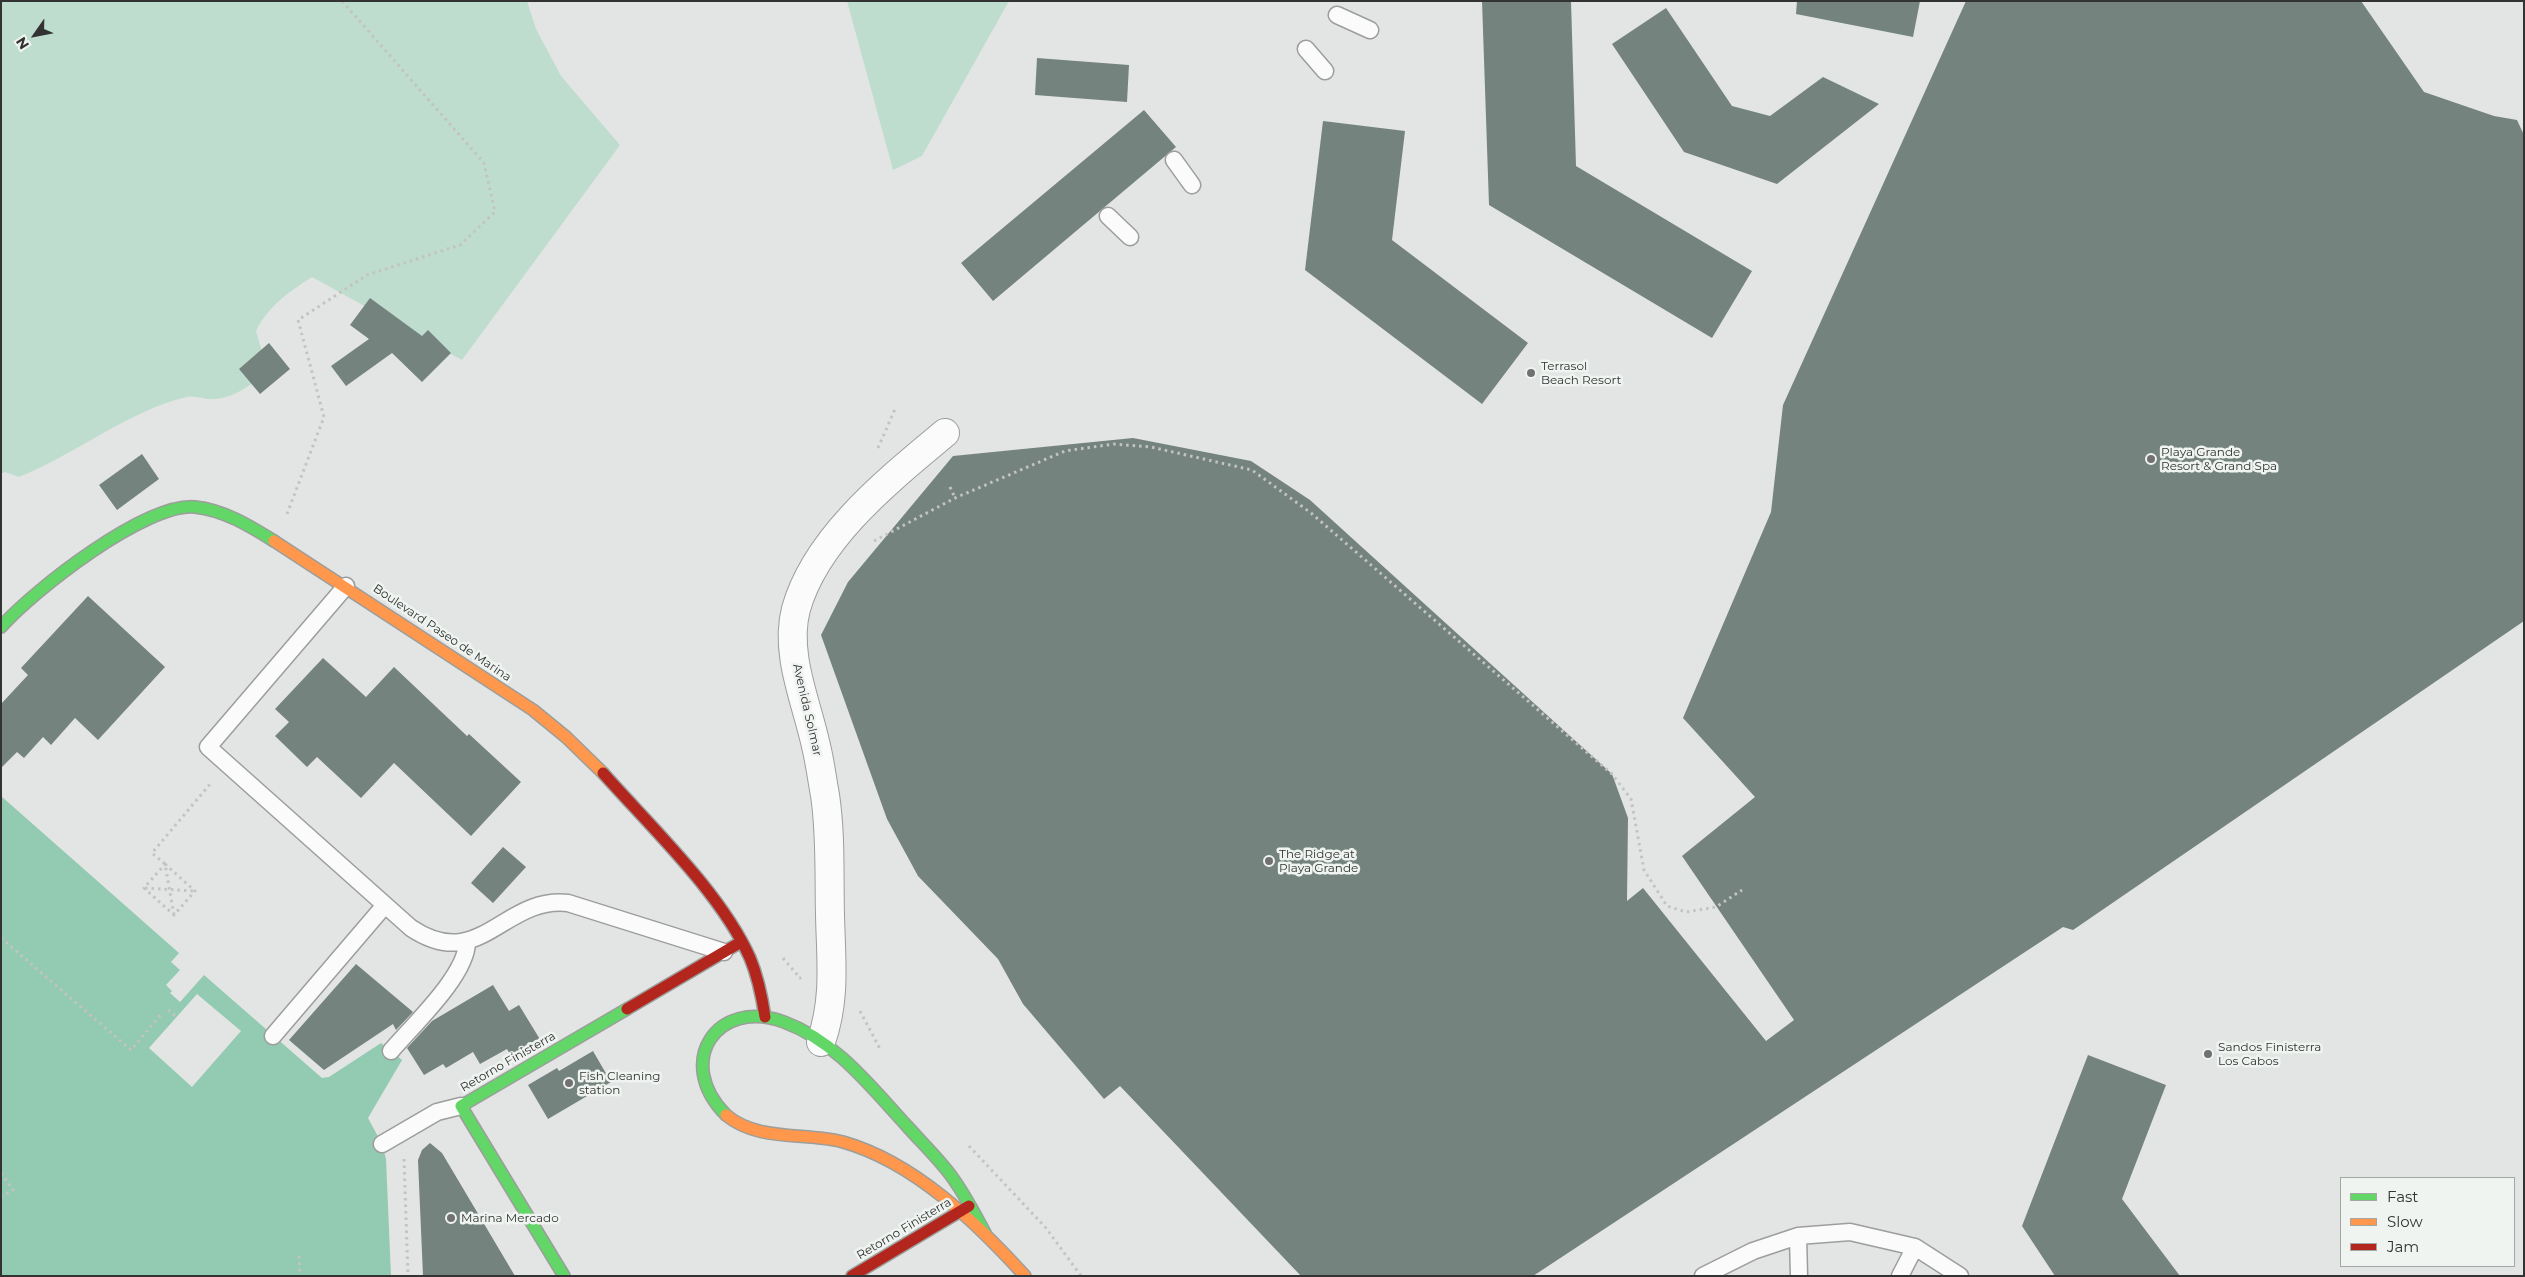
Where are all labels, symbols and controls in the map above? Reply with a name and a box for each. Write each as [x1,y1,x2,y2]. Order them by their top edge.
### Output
north arrow [10,10,60,60]
text: N [12,34,33,53]
place label: Terrasol Beach Resort [1541,359,1621,387]
marker: Terrasol Beach Resort [1525,367,1537,379]
place label: Playa Grande Resort & Grand Spa [2161,445,2277,473]
marker: Playa Grande Resort & Grand Spa [2145,453,2157,465]
street label: Boulevard Paseo de Marina [370,581,514,685]
street label: Avenida Solmar [789,662,825,758]
place label: The Ridge at Playa Grande [1279,847,1358,875]
marker: The Ridge at Playa Grande [1263,855,1275,867]
street label: Retorno Finisterra [458,1029,558,1095]
place label: Sandos Finisterra Los Cabos [2218,1040,2321,1068]
marker: Sandos Finisterra Los Cabos [2202,1048,2214,1060]
place label: Fish Cleaning station [579,1069,660,1097]
marker: Fish Cleaning station [563,1077,575,1089]
legend [2340,1177,2515,1267]
text: Fast [2387,1187,2418,1206]
street label: Retorno Finisterra [854,1195,954,1263]
place label: Marina Mercado [461,1211,559,1225]
marker: Marina Mercado [445,1212,457,1224]
text: Slow [2387,1212,2423,1231]
text: Jam [2387,1237,2419,1256]

